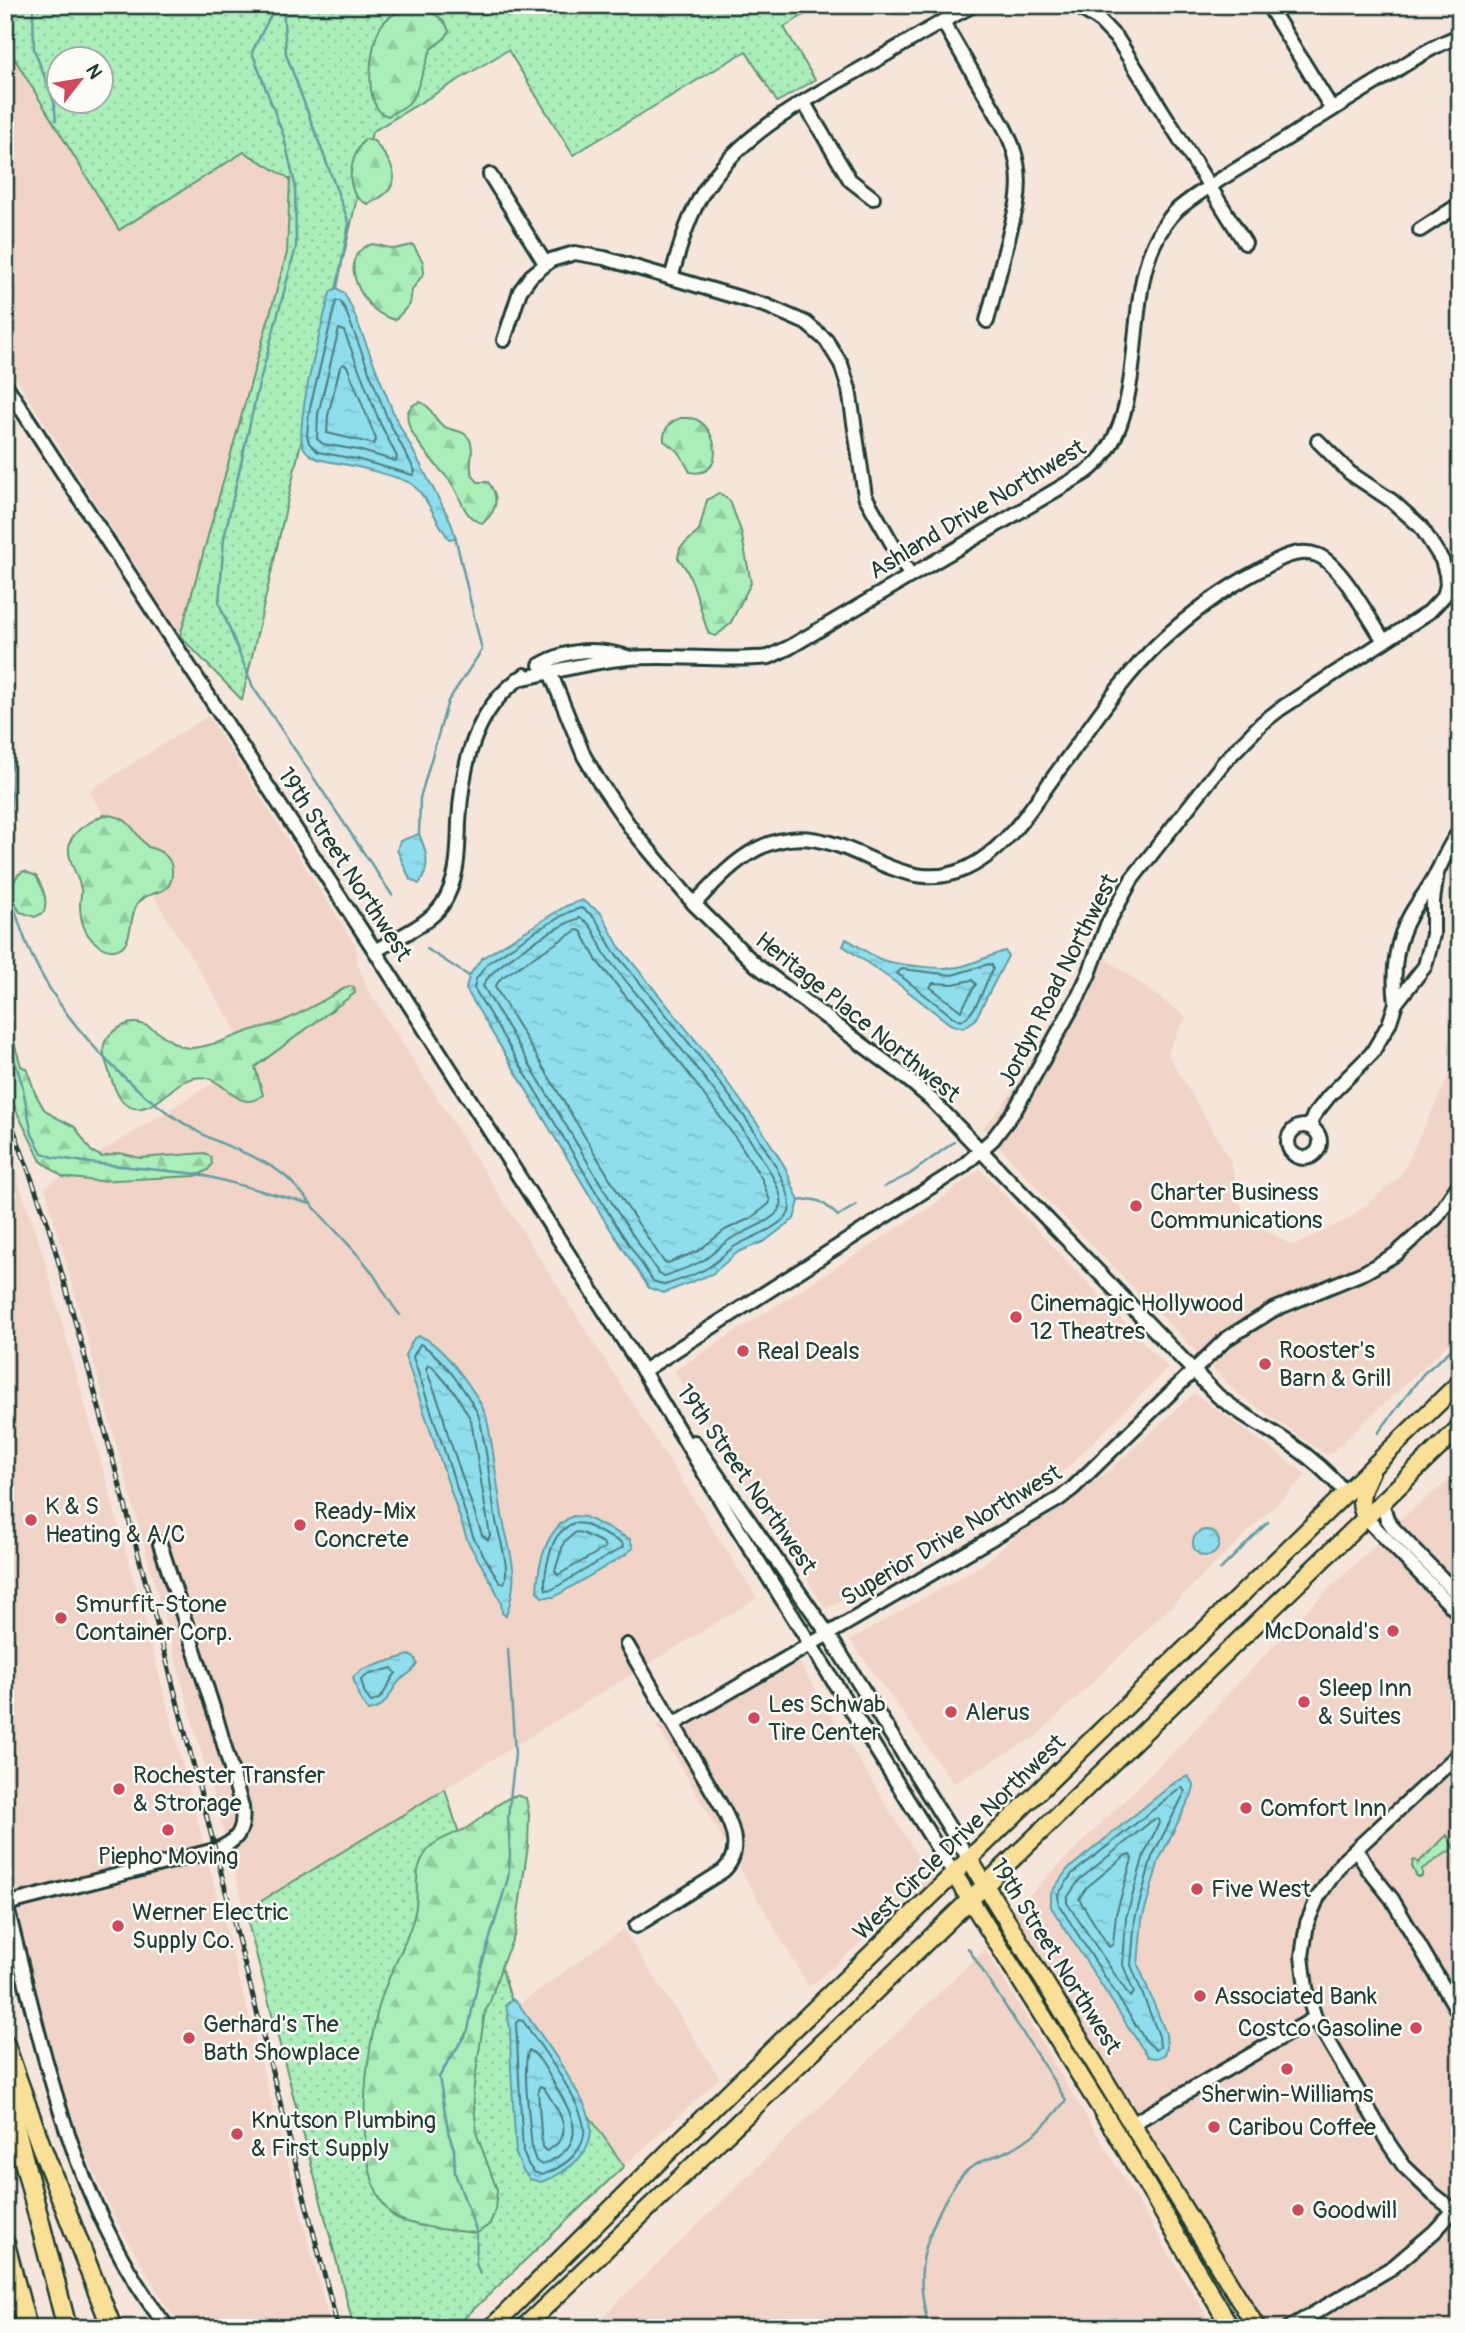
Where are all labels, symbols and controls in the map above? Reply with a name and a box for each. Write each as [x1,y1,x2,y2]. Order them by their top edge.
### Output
north arrow [46,46,116,116]
text: N [80,60,107,84]
street label: Ashland Drive Northwest [864,433,1091,586]
street label: 19th Street Northwest [271,762,418,967]
street label: Jordyn Road Northwest [992,869,1125,1092]
street label: Heritage Place Northwest [749,926,966,1109]
place label: Charter Business Communications [1150,1178,1323,1235]
marker: Charter Business Communications [1128,1198,1144,1214]
place label: Cinemagic Hollywood 12 Theatres [1030,1289,1244,1346]
marker: Cinemagic Hollywood 12 Theatres [1008,1309,1024,1325]
place label: Rooster's Barn & Grill [1279,1336,1392,1393]
place label: Real Deals [757,1337,860,1366]
marker: Real Deals [735,1343,751,1359]
marker: Rooster's Barn & Grill [1257,1356,1273,1372]
street label: 19th Street Northwest [670,1379,823,1580]
street label: Superior Drive Northwest [836,1458,1067,1613]
place label: K & S Heating & A/C [45,1492,185,1549]
place label: Ready-Mix Concrete [314,1497,417,1554]
marker: K & S Heating & A/C [23,1512,39,1528]
marker: Ready-Mix Concrete [292,1517,308,1533]
place label: Smurfit-Stone Container Corp. [75,1590,233,1647]
marker: Smurfit-Stone Container Corp. [53,1610,69,1626]
place label: McDonald's [1264,1617,1379,1646]
marker: McDonald's [1385,1623,1401,1639]
place label: Sleep Inn & Suites [1318,1674,1412,1731]
place label: Les Schwab Tire Center [768,1690,886,1747]
marker: Sleep Inn & Suites [1296,1694,1312,1710]
place label: Alerus [965,1698,1030,1727]
marker: Alerus [943,1704,959,1720]
marker: Les Schwab Tire Center [746,1710,762,1726]
street label: West Circle Drive Northwest [847,1728,1072,1946]
place label: Rochester Transfer & Strorage [133,1761,326,1818]
marker: Rochester Transfer & Strorage [111,1781,127,1797]
place label: Comfort Inn [1260,1794,1387,1823]
marker: Comfort Inn [1238,1800,1254,1816]
marker: Piepho Moving [160,1822,176,1838]
place label: Piepho Moving [98,1842,238,1871]
street label: 19th Street Northwest [984,1853,1128,2060]
place label: Five West [1211,1875,1311,1904]
marker: Five West [1189,1881,1205,1897]
place label: Werner Electric Supply Co. [132,1898,289,1955]
marker: Werner Electric Supply Co. [110,1918,126,1934]
place label: Associated Bank [1214,1982,1377,2011]
marker: Associated Bank [1192,1988,1208,2004]
place label: Gerhard's The Bath Showplace [203,2010,360,2067]
place label: Costco Gasoline [1238,2014,1402,2043]
marker: Costco Gasoline [1408,2020,1424,2036]
marker: Gerhard's The Bath Showplace [181,2030,197,2046]
marker: Sherwin-Williams [1279,2061,1295,2077]
place label: Sherwin-Williams [1200,2080,1374,2109]
place label: Knutson Plumbing & First Supply [251,2106,436,2163]
place label: Caribou Coffee [1228,2113,1376,2142]
marker: Caribou Coffee [1206,2119,1222,2135]
marker: Knutson Plumbing & First Supply [229,2126,245,2142]
place label: Goodwill [1312,2196,1397,2225]
marker: Goodwill [1290,2202,1306,2218]

